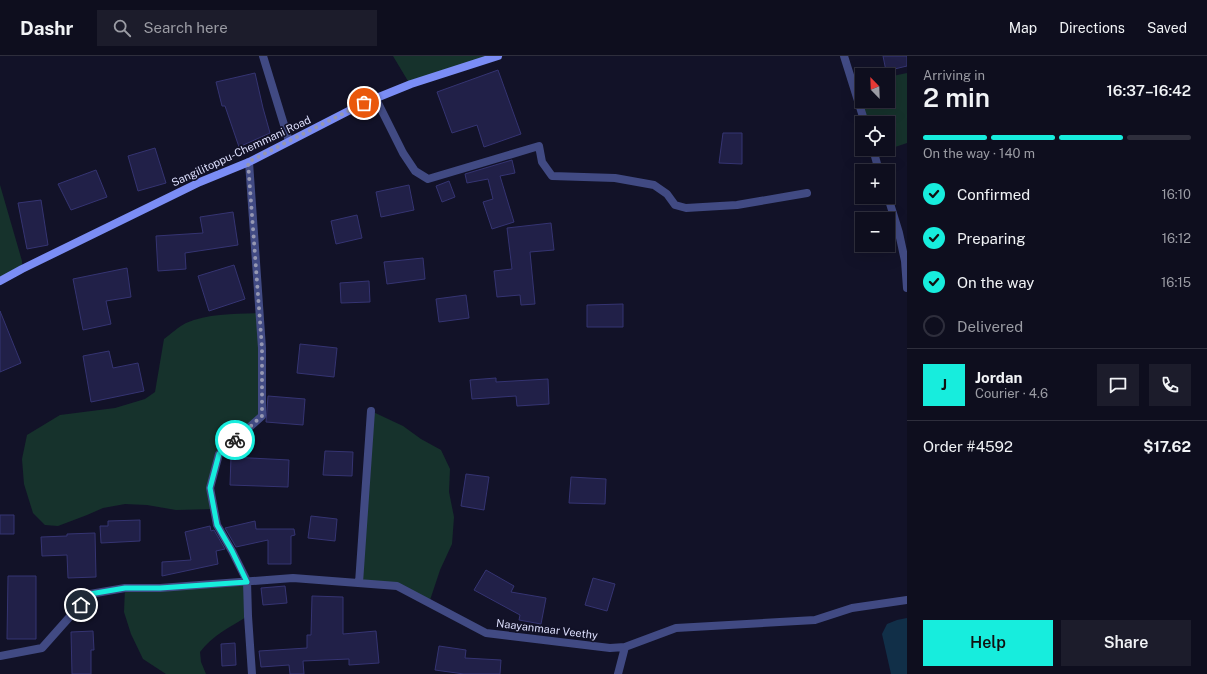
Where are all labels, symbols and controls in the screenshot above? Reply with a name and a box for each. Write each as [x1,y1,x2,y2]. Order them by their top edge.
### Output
search box [97,10,377,46]
text: Dashr [20,17,73,39]
icon: search [111,17,133,39]
text: Search here [143,19,228,36]
text: Map [1009,20,1037,36]
text: Directions [1059,20,1125,36]
text: Saved [1147,20,1187,36]
north arrow [855,68,895,108]
map controls [855,68,895,252]
text: Arriving in [923,68,985,83]
text: 2 min [923,82,990,113]
text: 16:37–16:42 [1107,82,1191,99]
pin [347,86,381,120]
icon: bag [353,92,375,114]
street label: Sangilitoppu-Chemmani Road [169,113,313,189]
button: locate [855,116,895,156]
text: On the way · 140 m [923,146,1035,161]
button: + [855,164,895,204]
icon: check [923,183,945,205]
text: Confirmed [957,186,1030,203]
text: 16:10 [1161,187,1191,202]
button: − [855,212,895,252]
icon: check [923,227,945,249]
text: Preparing [957,230,1026,247]
text: 16:12 [1162,231,1191,246]
icon: check [923,271,945,293]
text: On the way [957,274,1034,291]
text: 16:15 [1161,275,1191,290]
text: Delivered [957,318,1023,335]
button: chat [1097,364,1139,406]
button: phone [1149,364,1191,406]
text: Jordan [975,369,1022,386]
text: J [941,376,947,393]
text: Courier · 4.6 [975,386,1048,401]
courier [215,420,255,460]
icon: bike [224,429,246,451]
text: Order #4592 [923,438,1013,455]
text: $17.62 [1143,438,1191,455]
pin [64,588,98,622]
icon: home [70,594,92,616]
street label: Naayanmaar Veethy [496,617,599,641]
button: Help [923,620,1053,666]
button: Share [1061,620,1191,666]

